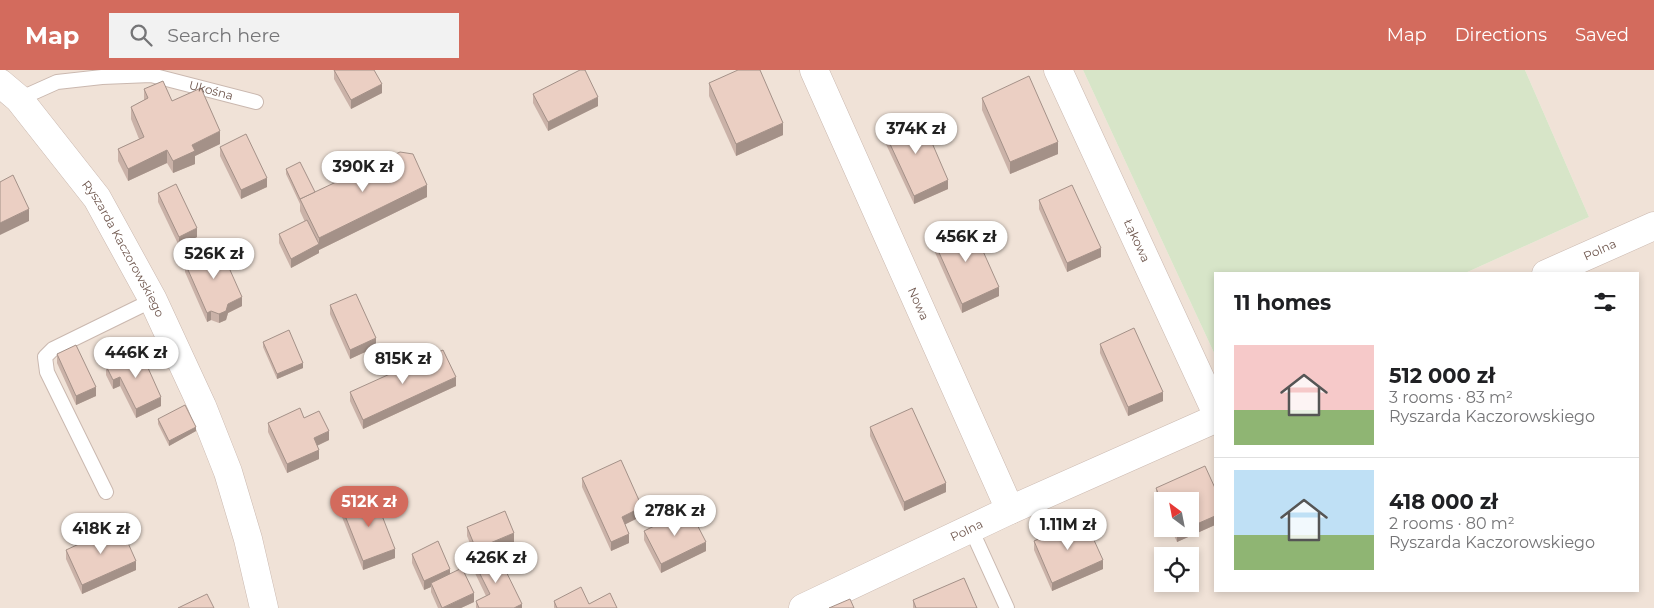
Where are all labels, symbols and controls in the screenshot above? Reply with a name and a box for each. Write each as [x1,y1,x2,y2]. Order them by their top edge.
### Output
search box [109,13,459,58]
text: Map [25,21,79,50]
icon: search [127,21,155,49]
text: Search here [167,24,280,47]
text: Map [1387,24,1427,46]
text: Directions [1455,24,1547,46]
text: Saved [1575,24,1629,46]
street label: Ukośna [188,77,235,103]
pin: 374K zł [870,112,962,155]
text: 374K zł [886,119,946,138]
pin: 390K zł [317,150,409,193]
text: 390K zł [333,157,393,176]
street label: Ryszarda Kaczorowskiego [79,177,168,319]
street label: Łąkowa [1121,216,1154,264]
pin: 456K zł [920,220,1012,263]
text: 456K zł [935,227,997,246]
street label: Polna [1581,236,1618,263]
pin: 526K zł [168,238,260,280]
text: 526K zł [184,244,244,263]
street label: Nowa [905,285,933,322]
icon: filters [1591,288,1619,316]
text: 11 homes [1234,290,1331,315]
pin: 446K zł [90,336,182,379]
pin: 815K zł [357,342,449,385]
text: 446K zł [105,343,167,362]
text: 815K zł [375,349,431,368]
text: 512 000 zł [1389,363,1495,388]
icon: home [1274,365,1334,425]
text: 3 rooms · 83 m² [1389,388,1513,407]
text: Ryszarda Kaczorowskiego [1389,407,1595,426]
pin: 512K zł [323,486,415,528]
text: 418 000 zł [1389,489,1498,514]
icon: home [1274,490,1334,550]
text: 512K zł [341,492,397,511]
north arrow [1154,492,1199,538]
map controls [1154,492,1199,592]
pin: 278K zł [629,494,721,537]
text: 278K zł [645,501,705,520]
pin: 1.11M zł [1016,508,1120,551]
pin: 418K zł [55,512,147,555]
text: 2 rooms · 80 m² [1389,514,1515,533]
text: 1.11M zł [1040,515,1096,534]
street label: Polna [948,516,985,544]
text: 418K zł [72,519,130,538]
text: Ryszarda Kaczorowskiego [1389,533,1595,552]
pin: 426K zł [450,542,542,584]
button: locate [1154,547,1199,592]
text: 426K zł [466,548,526,567]

